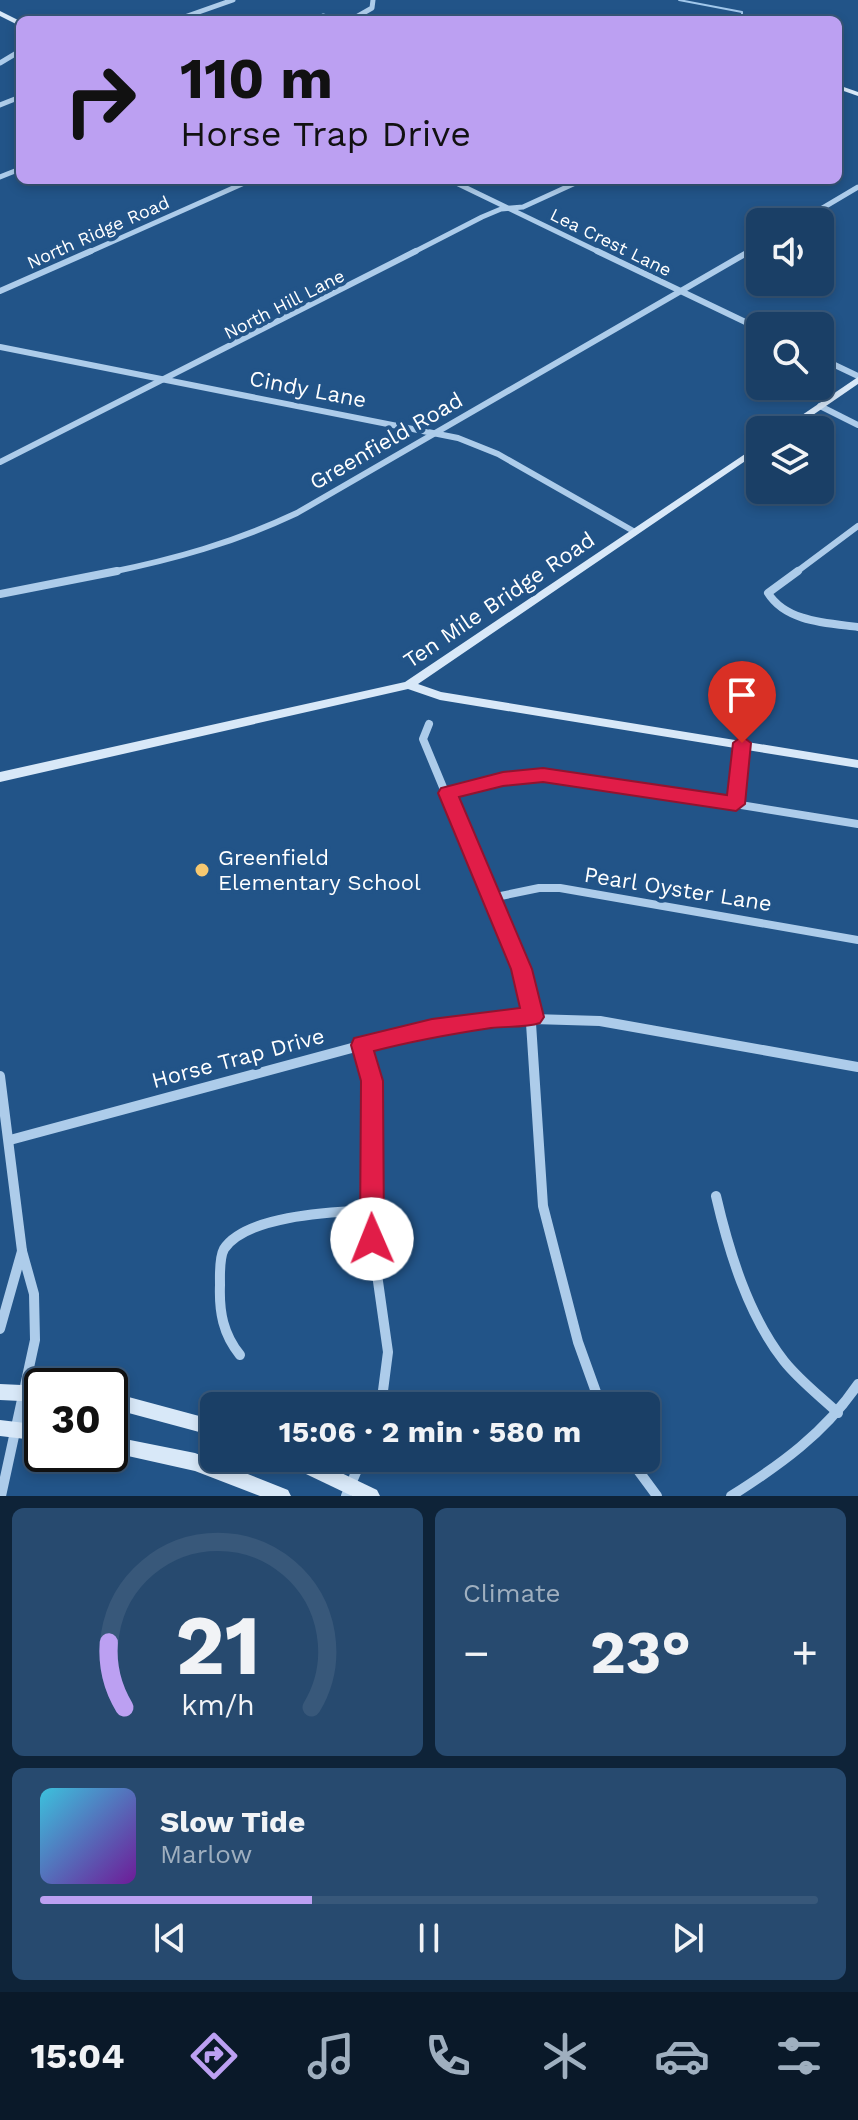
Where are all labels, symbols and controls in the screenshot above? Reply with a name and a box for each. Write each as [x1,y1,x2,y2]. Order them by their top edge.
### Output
text: 110 m [180,46,333,112]
icon: right [48,48,152,152]
text: Horse Trap Drive [180,113,471,155]
street label: North Ridge Road [24,191,172,273]
street label: Lea Crest Lane [547,204,675,280]
map controls [746,208,834,504]
button: sound [746,208,834,296]
street label: North Hill Lane [220,265,348,343]
button: search [746,312,834,400]
street label: Cindy Lane [247,365,369,413]
street label: Greenfield Road [305,387,467,495]
button: layers [746,416,834,504]
street label: Ten Mile Bridge Road [399,527,599,673]
pin [708,661,776,743]
icon: arrive [720,673,764,717]
place label: Greenfield Elementary School [218,845,421,895]
marker: Greenfield Elementary School [193,861,211,879]
street label: Pearl Oyster Lane [582,862,774,916]
street label: Horse Trap Drive [149,1023,327,1093]
position arrow [330,1197,414,1281]
speed limit sign: 30 [24,1368,128,1472]
text: 15:06 · 2 min · 580 m [279,1414,581,1449]
text: Climate [463,1578,561,1608]
text: 21 [175,1597,260,1694]
text: 23° [590,1617,691,1688]
text: − [463,1627,490,1679]
text: + [791,1627,818,1679]
text: km/h [181,1688,254,1722]
text: Slow Tide [160,1804,305,1839]
text: Marlow [160,1839,252,1869]
icon: previous [148,1916,192,1960]
icon: pause [407,1916,451,1960]
icon: next [666,1916,710,1960]
icon: directions [186,2028,242,2084]
icon: music [303,2028,359,2084]
icon: phone [420,2028,476,2084]
icon: climate [537,2028,593,2084]
icon: car [654,2028,710,2084]
icon: filters [771,2028,827,2084]
text: 15:04 [31,2035,124,2077]

